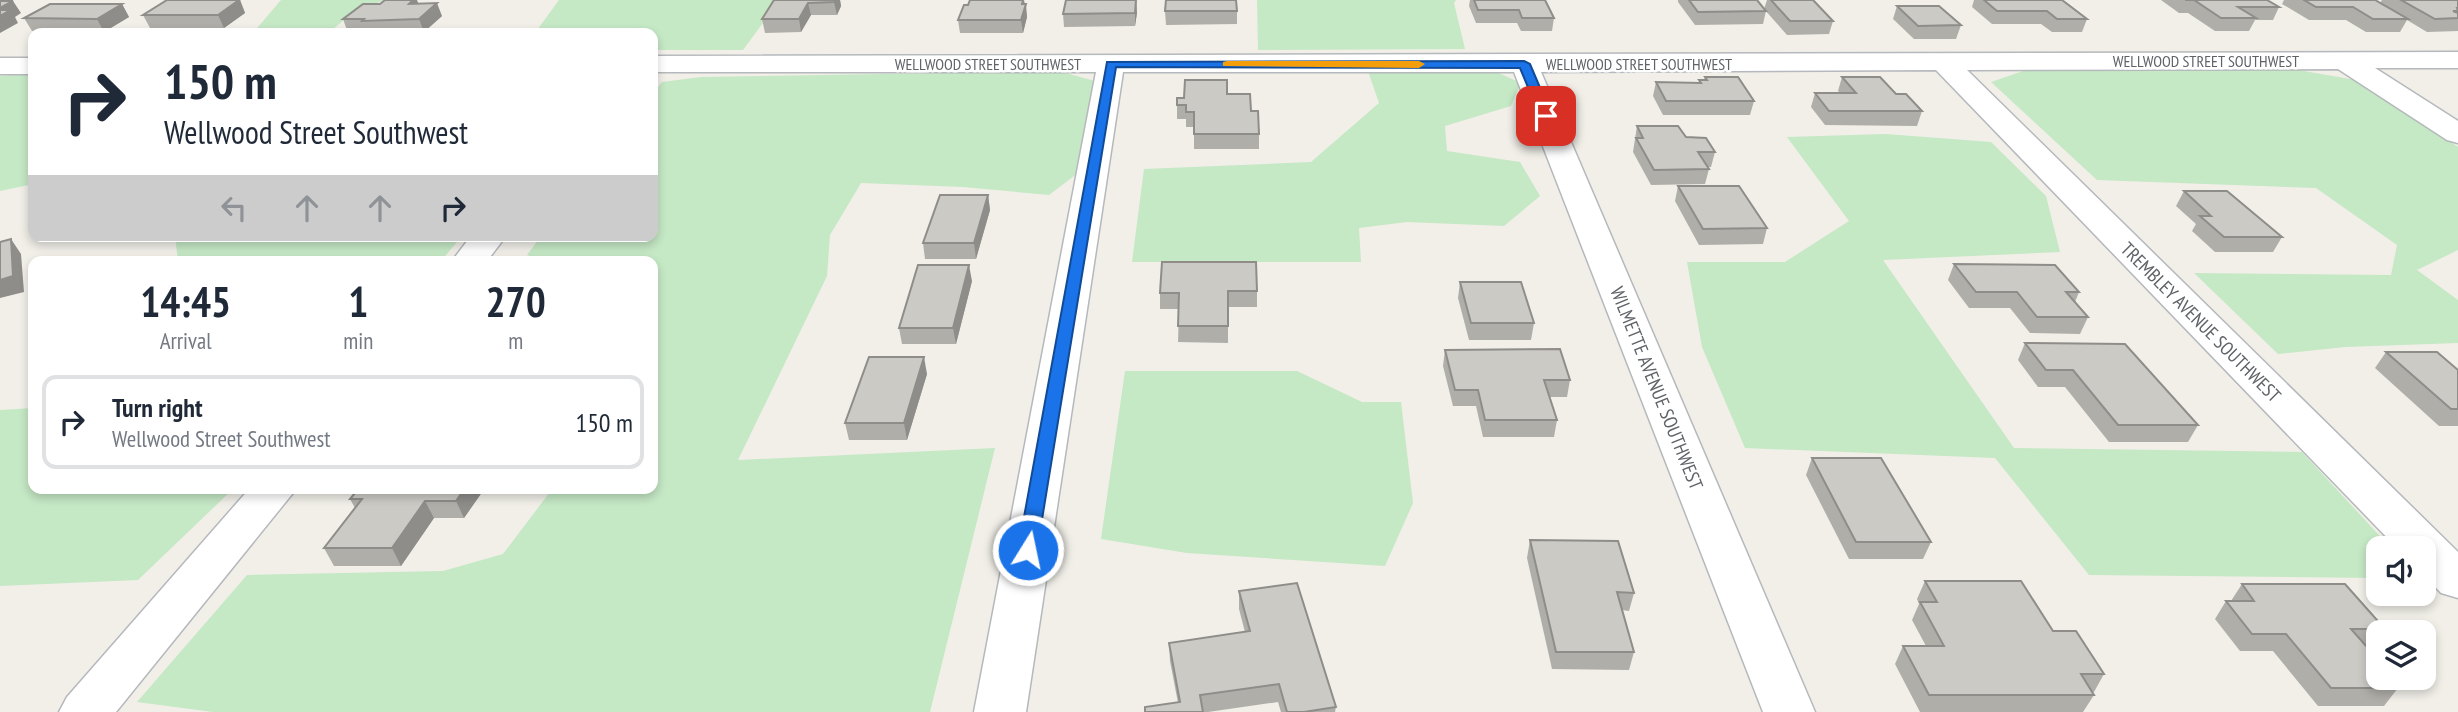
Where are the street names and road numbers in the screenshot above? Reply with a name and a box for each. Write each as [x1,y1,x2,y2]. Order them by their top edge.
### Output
street label: WELLWOOD STREET SOUTHWEST [2113,51,2299,71]
street label: WELLWOOD STREET SOUTHWEST [895,54,1081,74]
street label: WELLWOOD STREET SOUTHWEST [1546,54,1732,74]
street label: TREMBLEY AVENUE SOUTHWEST [2116,237,2286,407]
street label: WILMETTE AVENUE SOUTHWEST [1605,283,1709,493]

